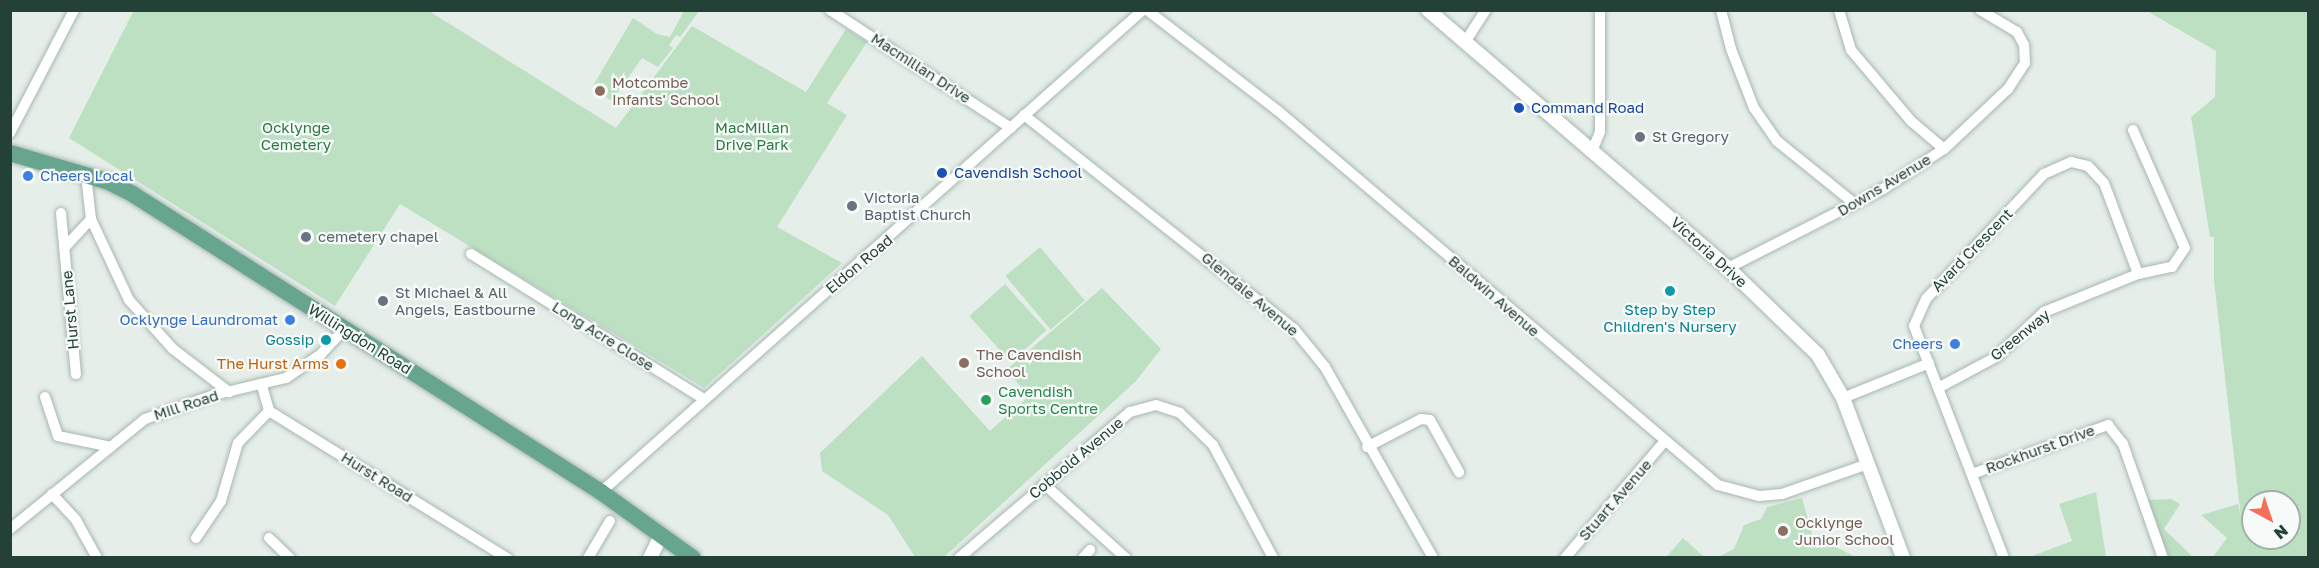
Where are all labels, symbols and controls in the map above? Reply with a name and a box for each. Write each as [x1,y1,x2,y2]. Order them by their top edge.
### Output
street label: Macmillan Drive [868,29,974,107]
place label: Motcombe Infants' School [612,73,719,108]
marker: Motcombe Infants' School [593,84,607,98]
place label: Command Road [1531,99,1644,117]
marker: Command Road [1512,101,1526,115]
park label: Ocklynge Cemetery [261,118,331,153]
park label: MacMillan Drive Park [715,118,789,153]
place label: St Gregory [1652,128,1729,146]
marker: St Gregory [1633,130,1647,144]
street label: Downs Avenue [1834,150,1934,220]
place label: Cavendish School [954,164,1082,182]
marker: Cavendish School [935,166,949,180]
place label: Cheers Local [40,167,133,185]
marker: Cheers Local [21,169,35,183]
place label: Victoria Baptist Church [864,188,971,223]
marker: Victoria Baptist Church [845,199,859,213]
street label: Avard Crescent [1928,205,2016,295]
street label: Victoria Drive [1667,213,1751,291]
place label: cemetery chapel [318,228,439,246]
marker: cemetery chapel [299,230,313,244]
street label: Eldon Road [822,231,896,297]
street label: Glendale Avenue [1198,248,1302,340]
street label: Baldwin Avenue [1445,252,1543,340]
street label: Hurst Lane [58,270,82,350]
place label: St Michael & All Angels, Eastbourne [395,283,536,318]
marker: Step by Step Children's Nursery [1663,284,1677,298]
marker: St Michael & All Angels, Eastbourne [376,294,390,308]
street label: Long Acre Close [549,298,657,374]
street label: Willingdon Road [305,300,415,378]
place label: Step by Step Children's Nursery [1603,300,1737,335]
street label: Greenway [1987,306,2053,364]
place label: Ocklynge Laundromat [119,311,278,329]
marker: Ocklynge Laundromat [283,313,297,327]
place label: Gossip [265,331,314,349]
marker: Gossip [319,333,333,347]
place label: Cheers [1892,335,1943,353]
marker: Cheers [1948,337,1962,351]
place label: The Cavendish School [976,345,1082,380]
place label: The Hurst Arms [217,355,329,373]
marker: The Cavendish School [957,356,971,370]
marker: The Hurst Arms [334,357,348,371]
place label: Cavendish Sports Centre [998,382,1098,417]
street label: Mill Road [151,386,221,424]
marker: Cavendish Sports Centre [979,393,993,407]
street label: Cobbold Avenue [1025,413,1127,503]
street label: Rockhurst Drive [1983,421,2097,477]
street label: Hurst Road [338,448,416,506]
street label: Stuart Avenue [1575,456,1655,544]
north arrow [2241,490,2301,550]
place label: Ocklynge Junior School [1795,513,1894,548]
text: N [2270,521,2292,544]
marker: Ocklynge Junior School [1776,524,1790,538]

